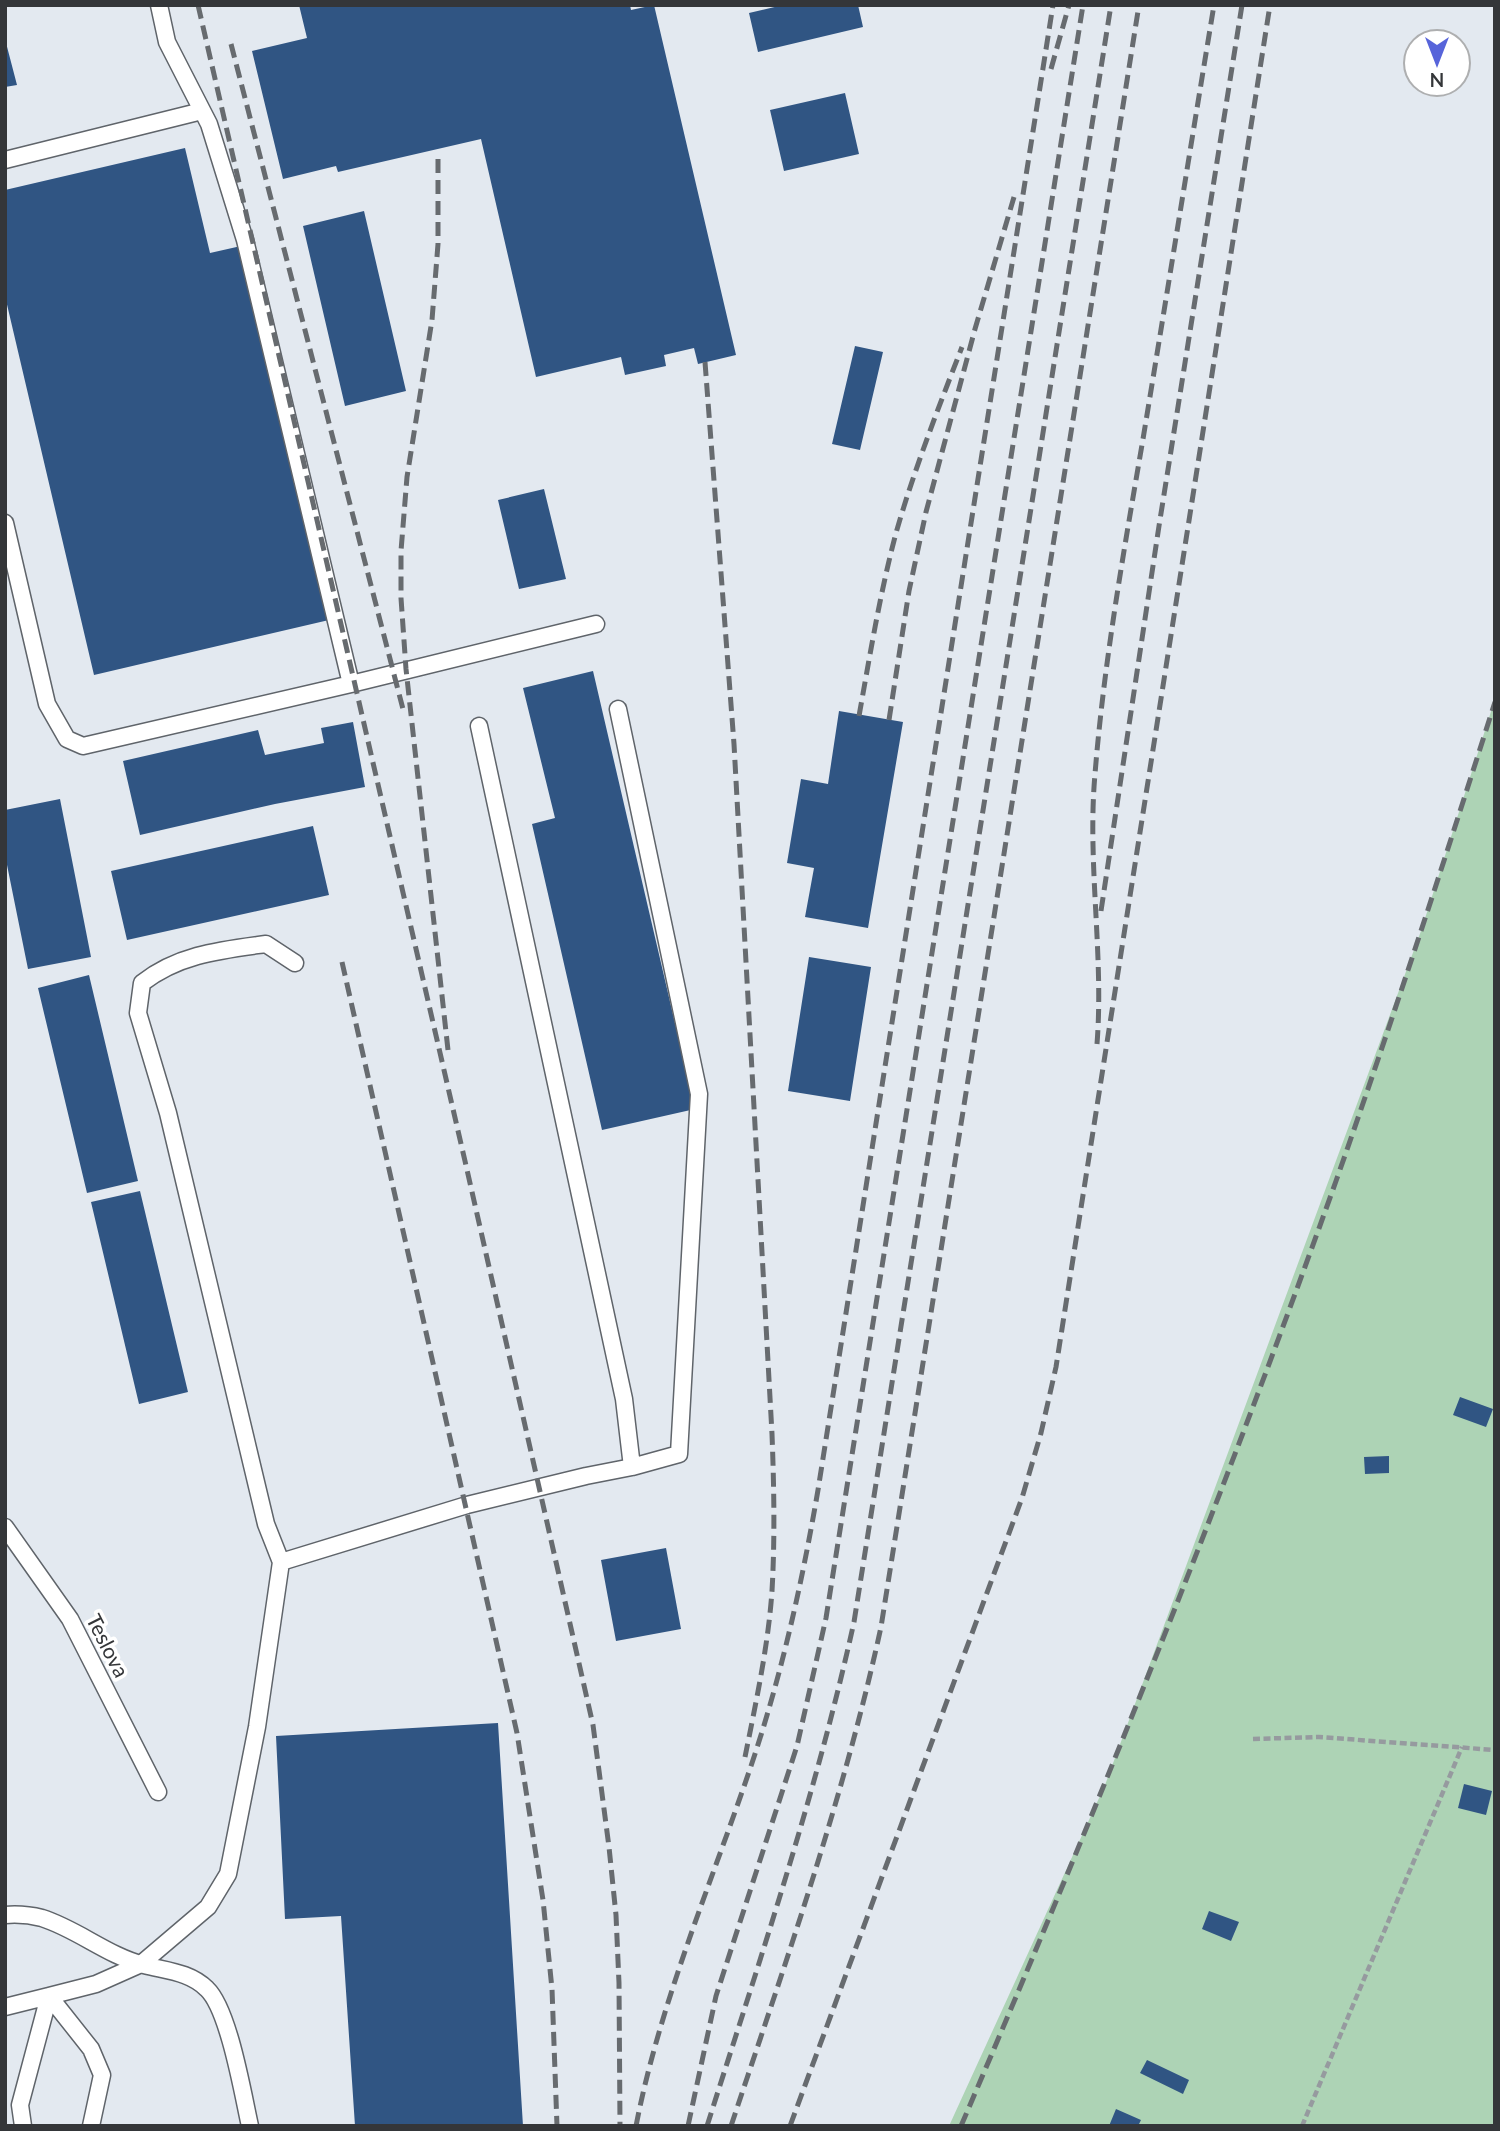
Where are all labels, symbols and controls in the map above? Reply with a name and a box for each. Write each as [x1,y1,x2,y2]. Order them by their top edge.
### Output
north arrow [1402,28,1472,98]
text: N [1430,69,1444,92]
street label: Teslova [82,1610,135,1681]

